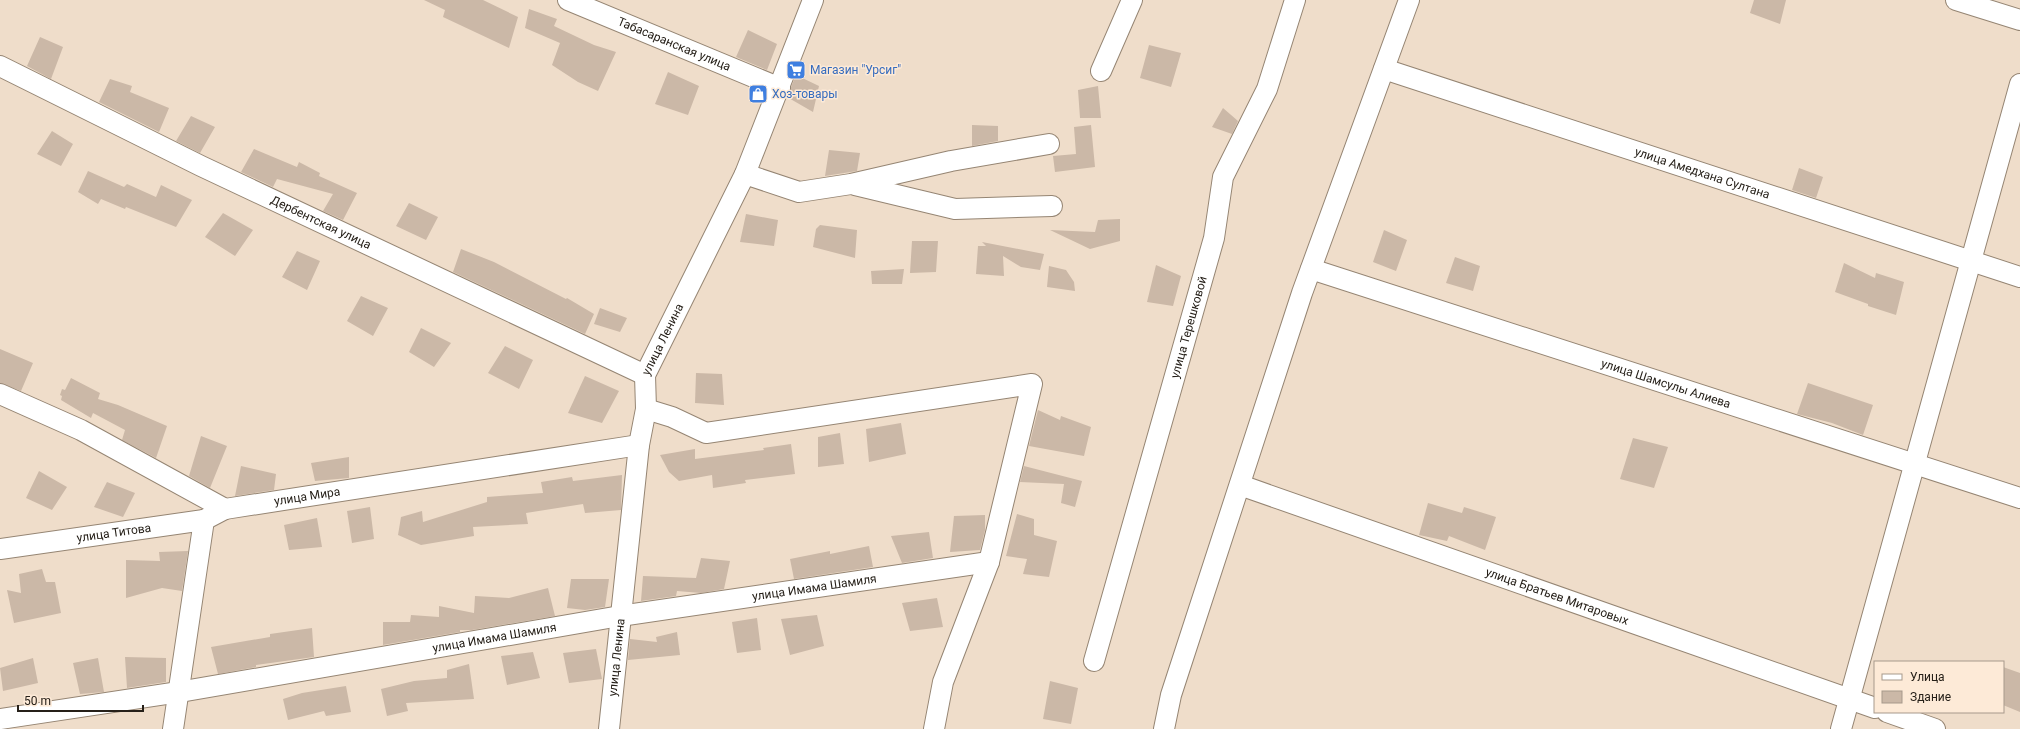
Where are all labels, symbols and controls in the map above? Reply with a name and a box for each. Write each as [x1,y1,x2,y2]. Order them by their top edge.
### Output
street label: Табасаранская улица [616,14,733,74]
supermarket icon: Магазин "Урсиг" [785,59,807,81]
place label: Магазин "Урсиг" [810,63,901,77]
shop icon: Хоз-товары [747,83,769,105]
place label: Хоз-товары [772,87,837,101]
street label: улица Амедхана Султана [1633,145,1772,202]
street label: Дербентская улица [268,193,373,252]
street label: улица Терешковой [1168,275,1210,380]
street label: улица Ленина [639,301,686,378]
street label: улица Шамсулы Алиева [1599,356,1732,411]
street label: улица Мира [273,484,341,508]
street label: улица Титова [76,521,152,545]
street label: улица Братьев Митаровых [1484,565,1630,628]
street label: улица Имама Шамиля [751,572,878,604]
street label: улица Ленина [605,618,628,697]
street label: улица Имама Шамиля [431,620,557,655]
legend [1874,661,2004,713]
text: Улица [1910,670,1945,684]
scale bar [18,687,143,713]
text: Здание [1910,690,1951,704]
text: 50 m [24,694,51,708]

